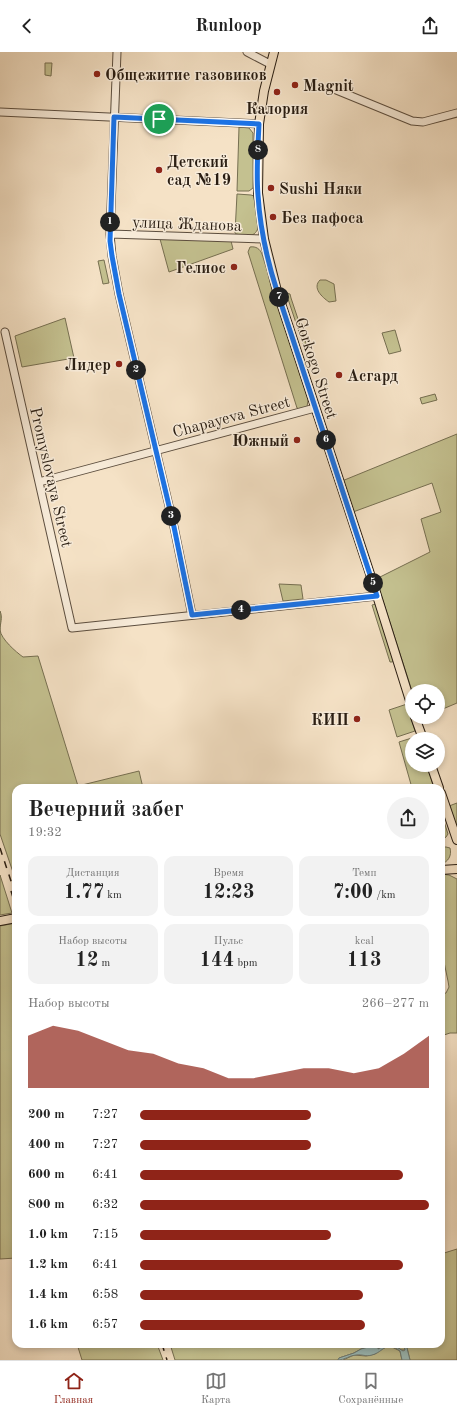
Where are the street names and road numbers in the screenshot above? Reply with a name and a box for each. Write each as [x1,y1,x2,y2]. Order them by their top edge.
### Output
street label: улица Жданова [132,215,242,235]
street label: Gorkogo Street [291,316,339,422]
street label: Chapayeva Street [171,394,292,441]
street label: Promyslovaya Street [26,406,74,550]

